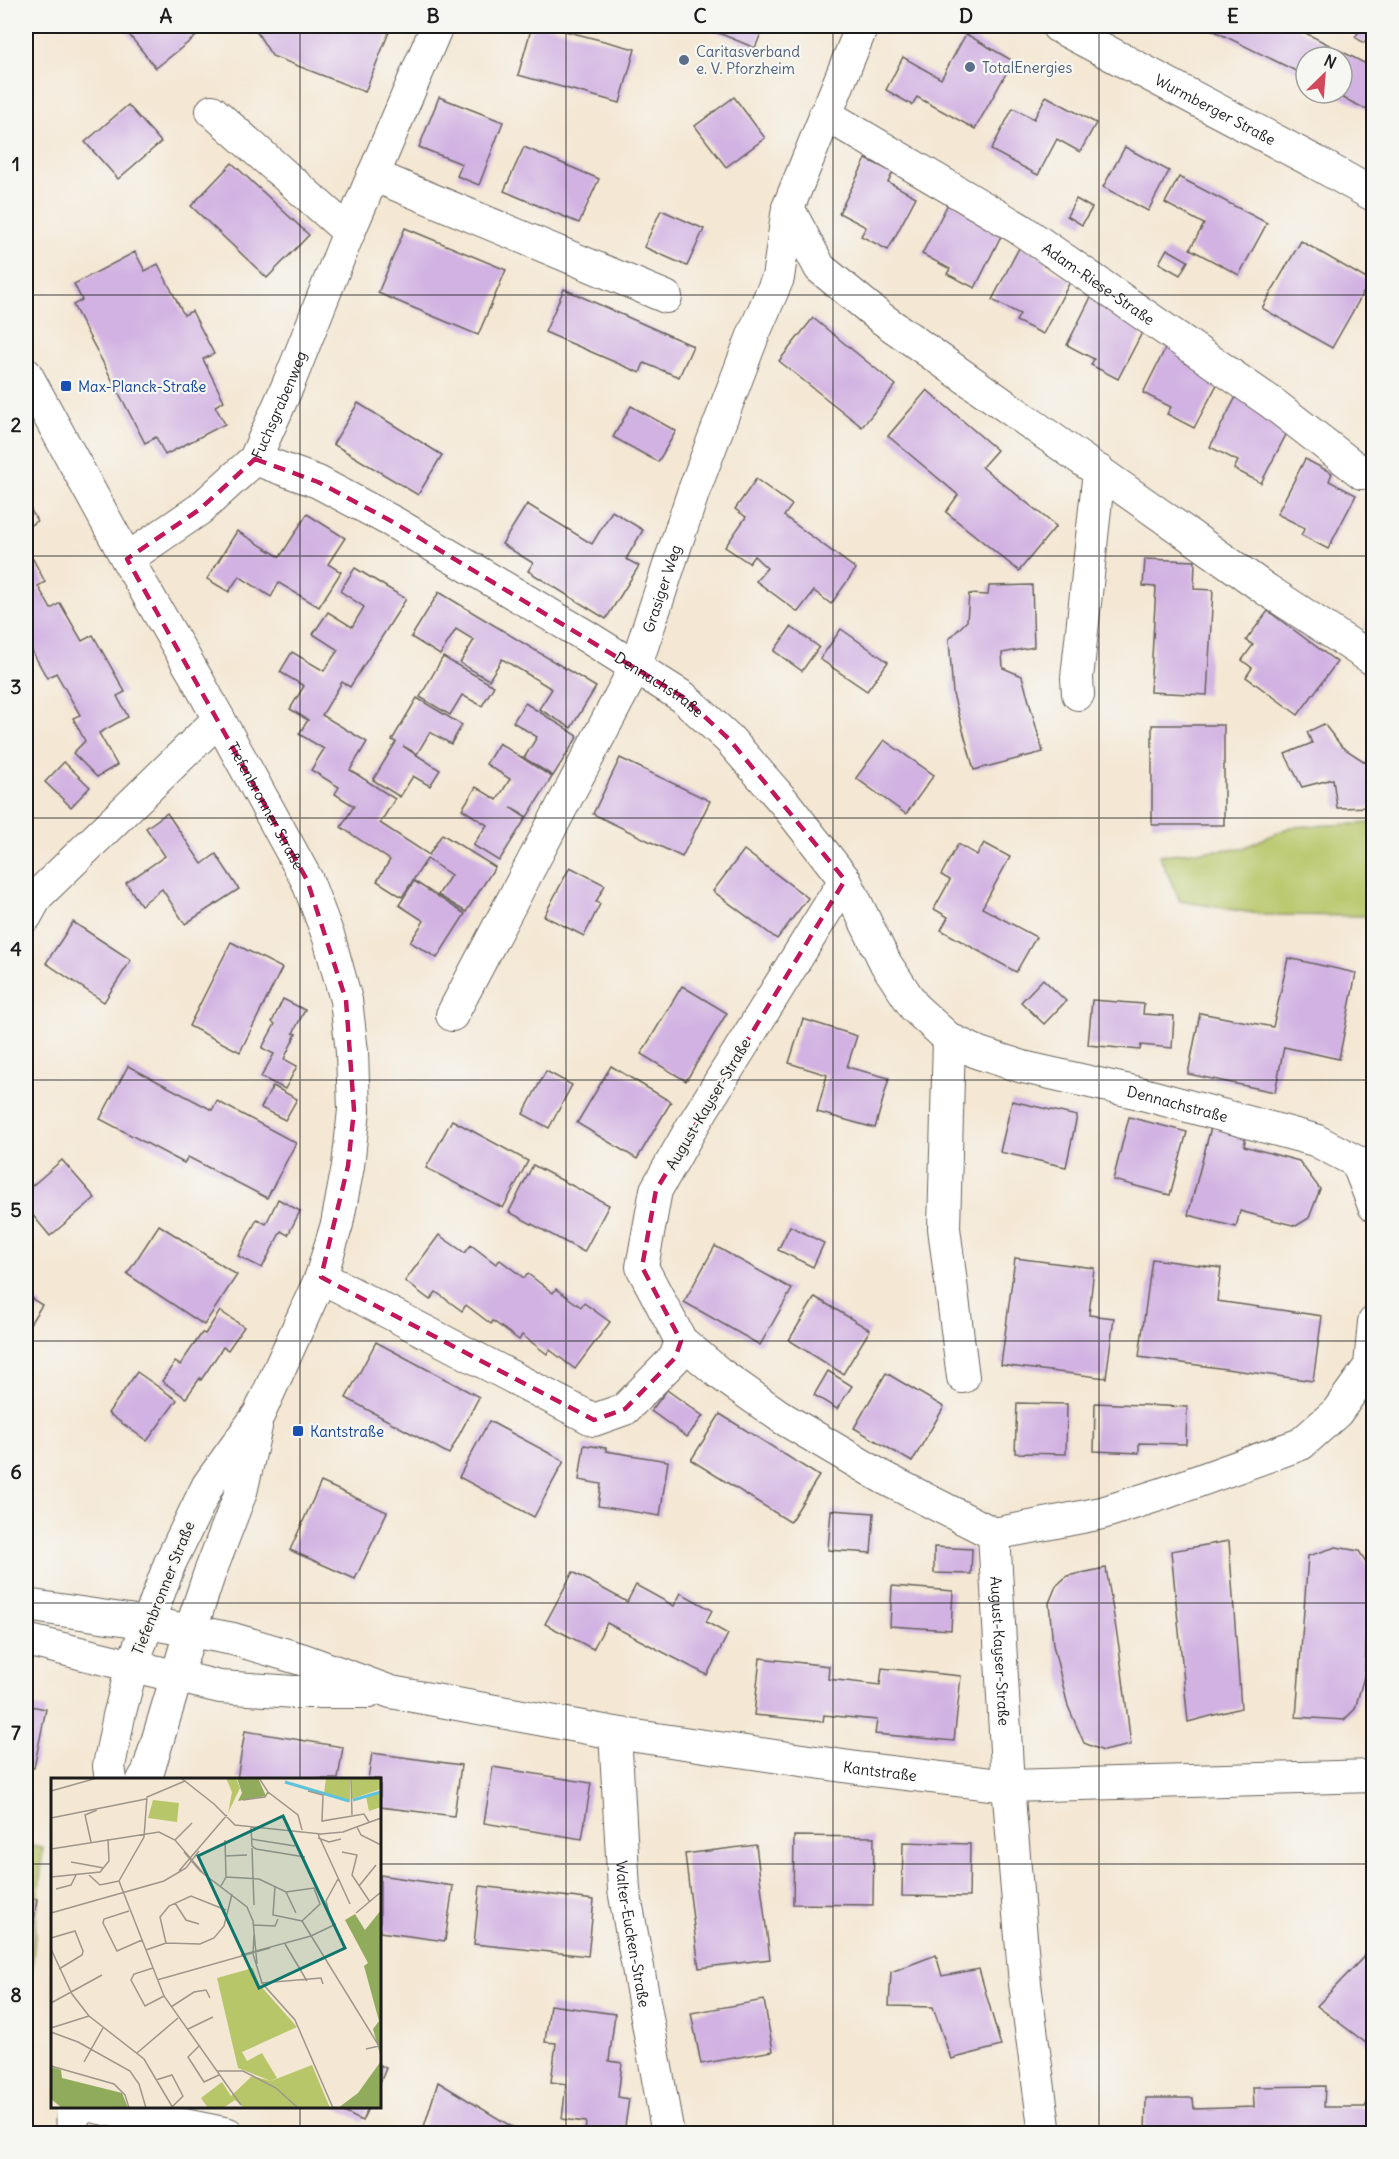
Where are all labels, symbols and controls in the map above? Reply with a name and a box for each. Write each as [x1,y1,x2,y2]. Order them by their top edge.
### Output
text: A [160,3,173,28]
text: B [426,3,440,28]
text: C [693,3,707,28]
text: D [959,3,973,28]
text: E [1227,3,1239,28]
place label: Caritasverband e. V. Pforzheim [696,42,800,78]
north arrow [1294,45,1354,105]
text: N [1321,50,1340,73]
marker: Caritasverband e. V. Pforzheim [677,53,691,67]
place label: TotalEnergies [982,58,1072,77]
marker: TotalEnergies [963,60,977,74]
street label: Wurmberger Straße [1152,70,1279,149]
text: 1 [12,151,20,176]
street label: Adam-Riese-Straße [1039,238,1159,329]
street label: Fuchsgrabenweg [247,348,310,462]
place label: Max-Planck-Straße [78,377,206,396]
marker: Max-Planck-Straße [59,379,73,393]
text: 2 [11,412,22,437]
street label: Grasiger Weg [638,542,685,635]
street label: Dennachstraße [611,647,708,721]
text: 3 [10,674,22,699]
street label: Tiefenbronner Straße [224,739,309,873]
text: 4 [10,936,22,961]
street label: August-Kayser-Straße [661,1035,755,1173]
street label: Dennachstraße [1125,1081,1230,1126]
text: 5 [10,1197,22,1222]
place label: Kantstraße [310,1422,384,1441]
marker: Kantstraße [291,1424,305,1438]
text: 6 [10,1459,22,1484]
street label: Tiefenbronner Straße [128,1518,198,1658]
street label: August-Kayser-Straße [987,1576,1014,1726]
text: 7 [11,1720,21,1745]
street label: Kantstraße [842,1757,918,1785]
inset map [51,1778,381,2108]
street label: Walter-Eucken-Straße [613,1860,654,2009]
text: 8 [10,1982,22,2007]

